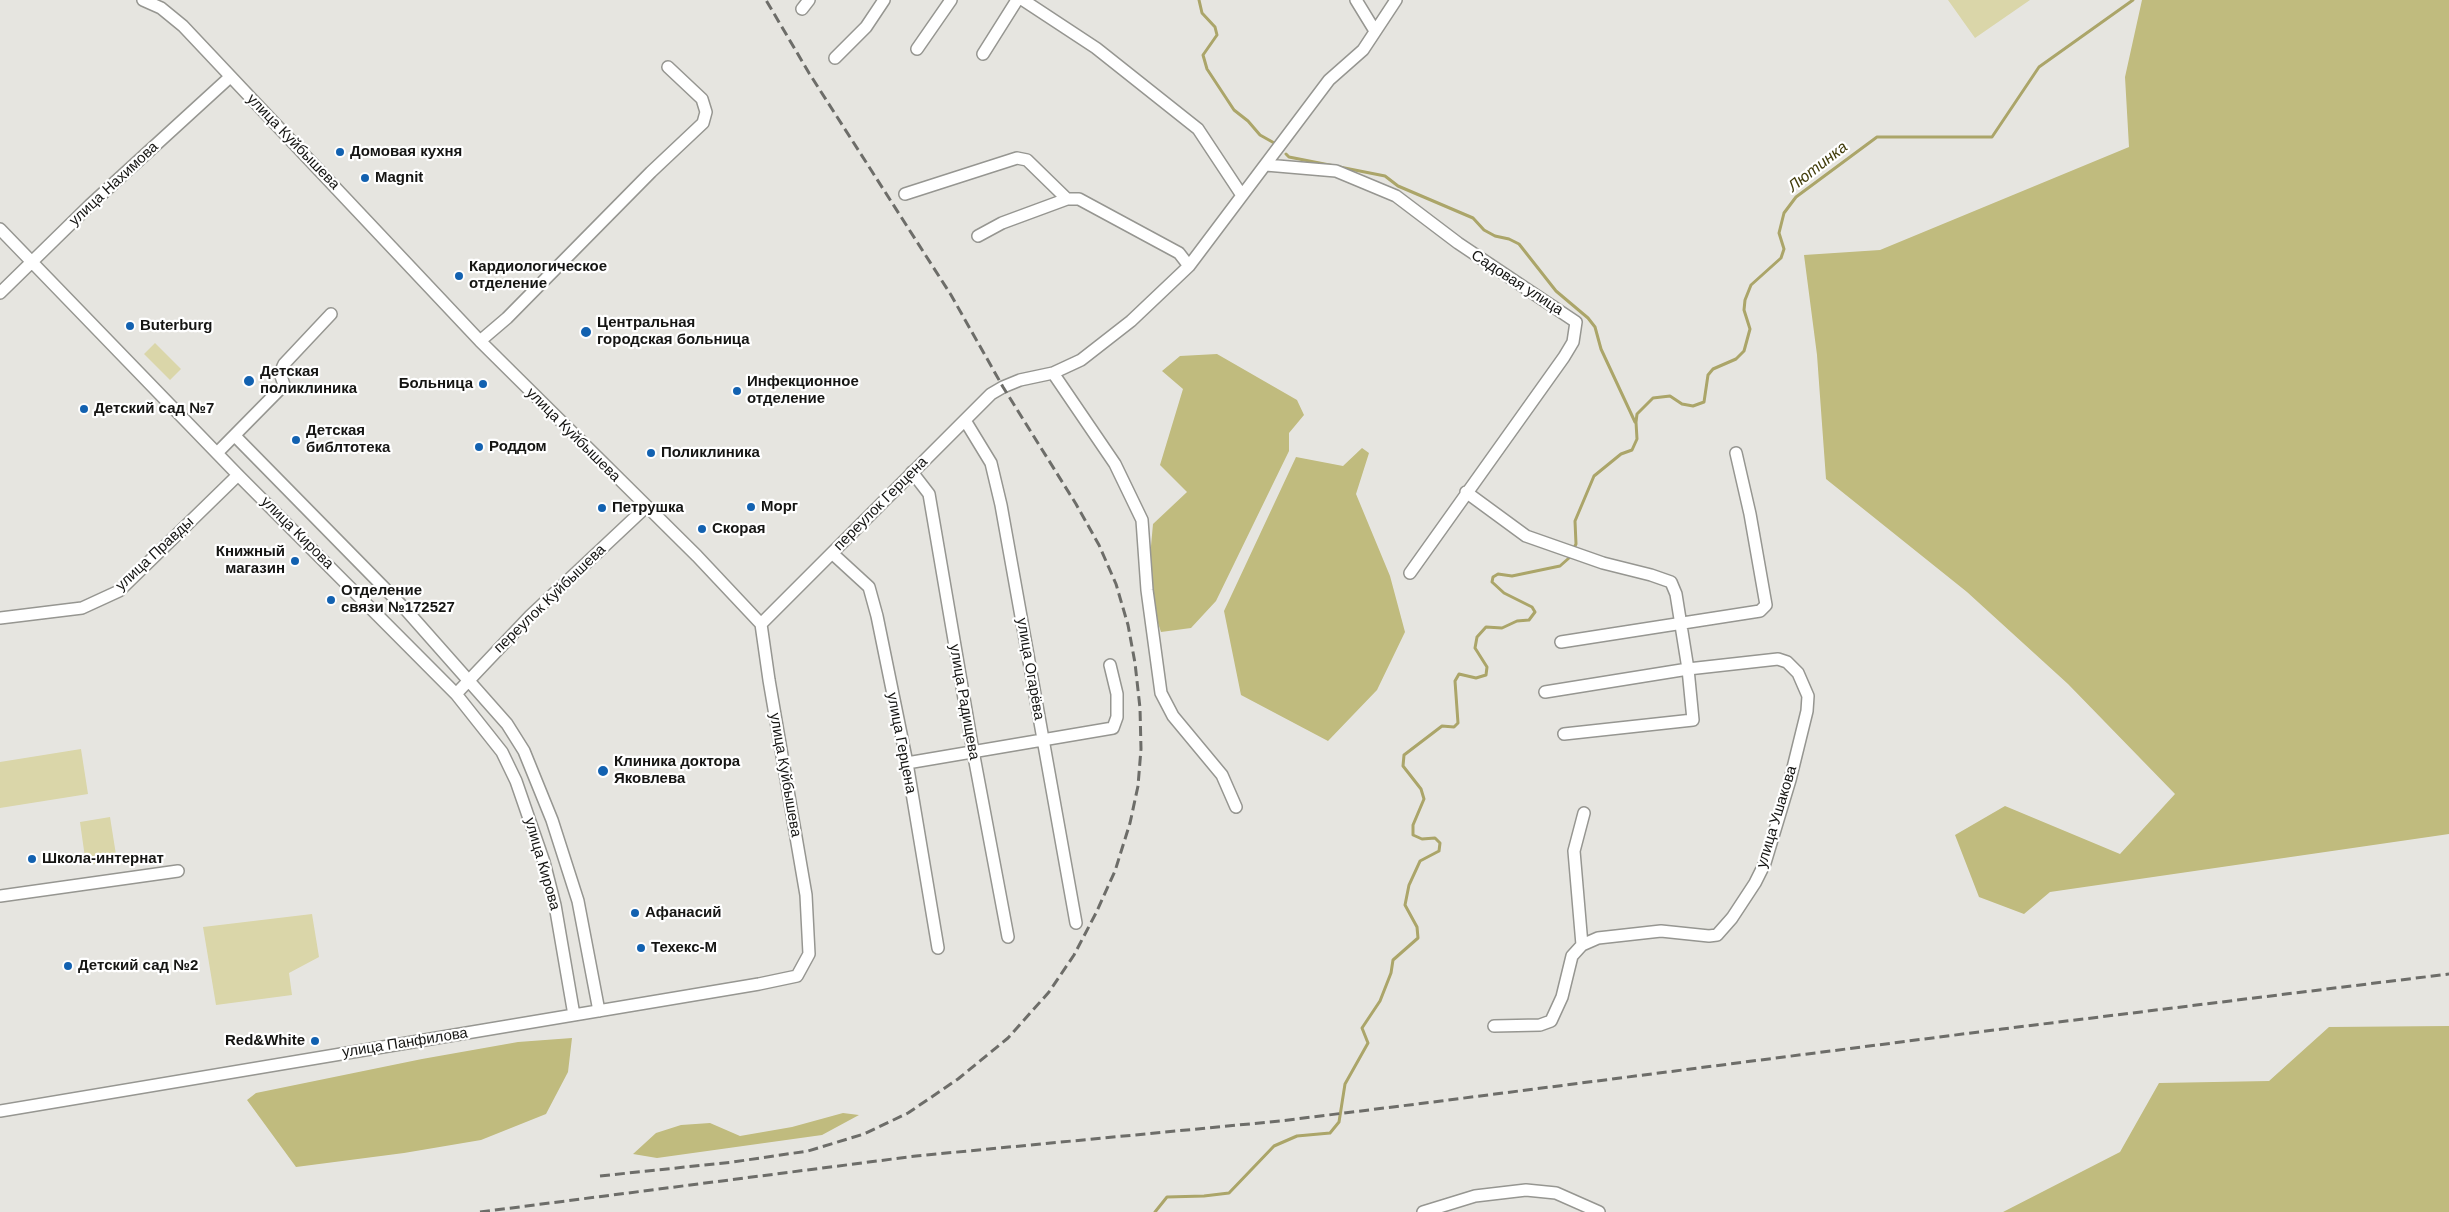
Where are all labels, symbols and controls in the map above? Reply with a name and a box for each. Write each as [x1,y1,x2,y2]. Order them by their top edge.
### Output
street label: улица Куйбышева [243,90,343,194]
street label: улица Нахимова [66,138,162,230]
water label: Лютинка [1784,138,1852,196]
place label: Домовая кухня [350,143,462,161]
marker: Домовая кухня [334,146,346,158]
place label: Magnit [375,169,423,187]
marker: Magnit [359,172,371,184]
street label: Садовая улица [1468,247,1566,319]
place label: Кардиологическое отделение [469,258,607,293]
marker: Кардиологическое отделение [453,270,465,282]
place label: Центральная городская больница [597,314,750,349]
place label: Buterburg [140,317,212,335]
marker: Buterburg [124,320,136,332]
marker: Центральная городская больница [579,325,593,339]
place label: Детская поликлиника [260,363,357,398]
place label: Инфекционное отделение [747,373,859,408]
marker: Детская поликлиника [242,374,256,388]
place label: Больница [399,375,473,393]
marker: Больница [477,378,489,390]
street label: улица Куйбышева [522,384,624,486]
marker: Инфекционное отделение [731,385,743,397]
place label: Детский сад №7 [94,400,214,418]
marker: Детский сад №7 [78,403,90,415]
place label: Детская библтотека [306,422,390,457]
marker: Детская библтотека [290,434,302,446]
place label: Роддом [489,438,547,456]
marker: Роддом [473,441,485,453]
place label: Поликлиника [661,444,760,462]
marker: Поликлиника [645,447,657,459]
street label: переулок Герцена [830,453,932,555]
street label: улица Кирова [257,493,337,573]
place label: Морг [761,498,798,516]
place label: Петрушка [612,499,684,517]
marker: Морг [745,501,757,513]
marker: Петрушка [596,502,608,514]
street label: улица Правды [112,513,198,595]
place label: Скорая [712,520,766,538]
marker: Скорая [696,523,708,535]
street label: переулок Куйбышева [490,541,610,657]
place label: Книжный магазин [216,543,285,578]
marker: Книжный магазин [289,555,301,567]
place label: Отделение связи №172527 [341,582,455,617]
marker: Отделение связи №172527 [325,594,337,606]
street label: улица Огарёва [1012,617,1048,721]
street label: улица Радищева [945,643,983,761]
street label: улица Герцена [882,691,920,795]
street label: улица Куйбышева [765,711,805,839]
place label: Клиника доктора Яковлева [614,753,740,788]
marker: Клиника доктора Яковлева [596,764,610,778]
street label: улица Ушакова [1753,764,1801,870]
street label: улица Кирова [520,816,564,912]
place label: Школа-интернат [42,850,164,868]
marker: Школа-интернат [26,853,38,865]
place label: Афанасий [645,904,721,922]
marker: Афанасий [629,907,641,919]
place label: Техекс-М [651,939,717,957]
marker: Техекс-М [635,942,647,954]
place label: Детский сад №2 [78,957,198,975]
marker: Детский сад №2 [62,960,74,972]
street label: улица Панфилова [341,1024,469,1062]
place label: Red&White [225,1032,305,1050]
marker: Red&White [309,1035,321,1047]

